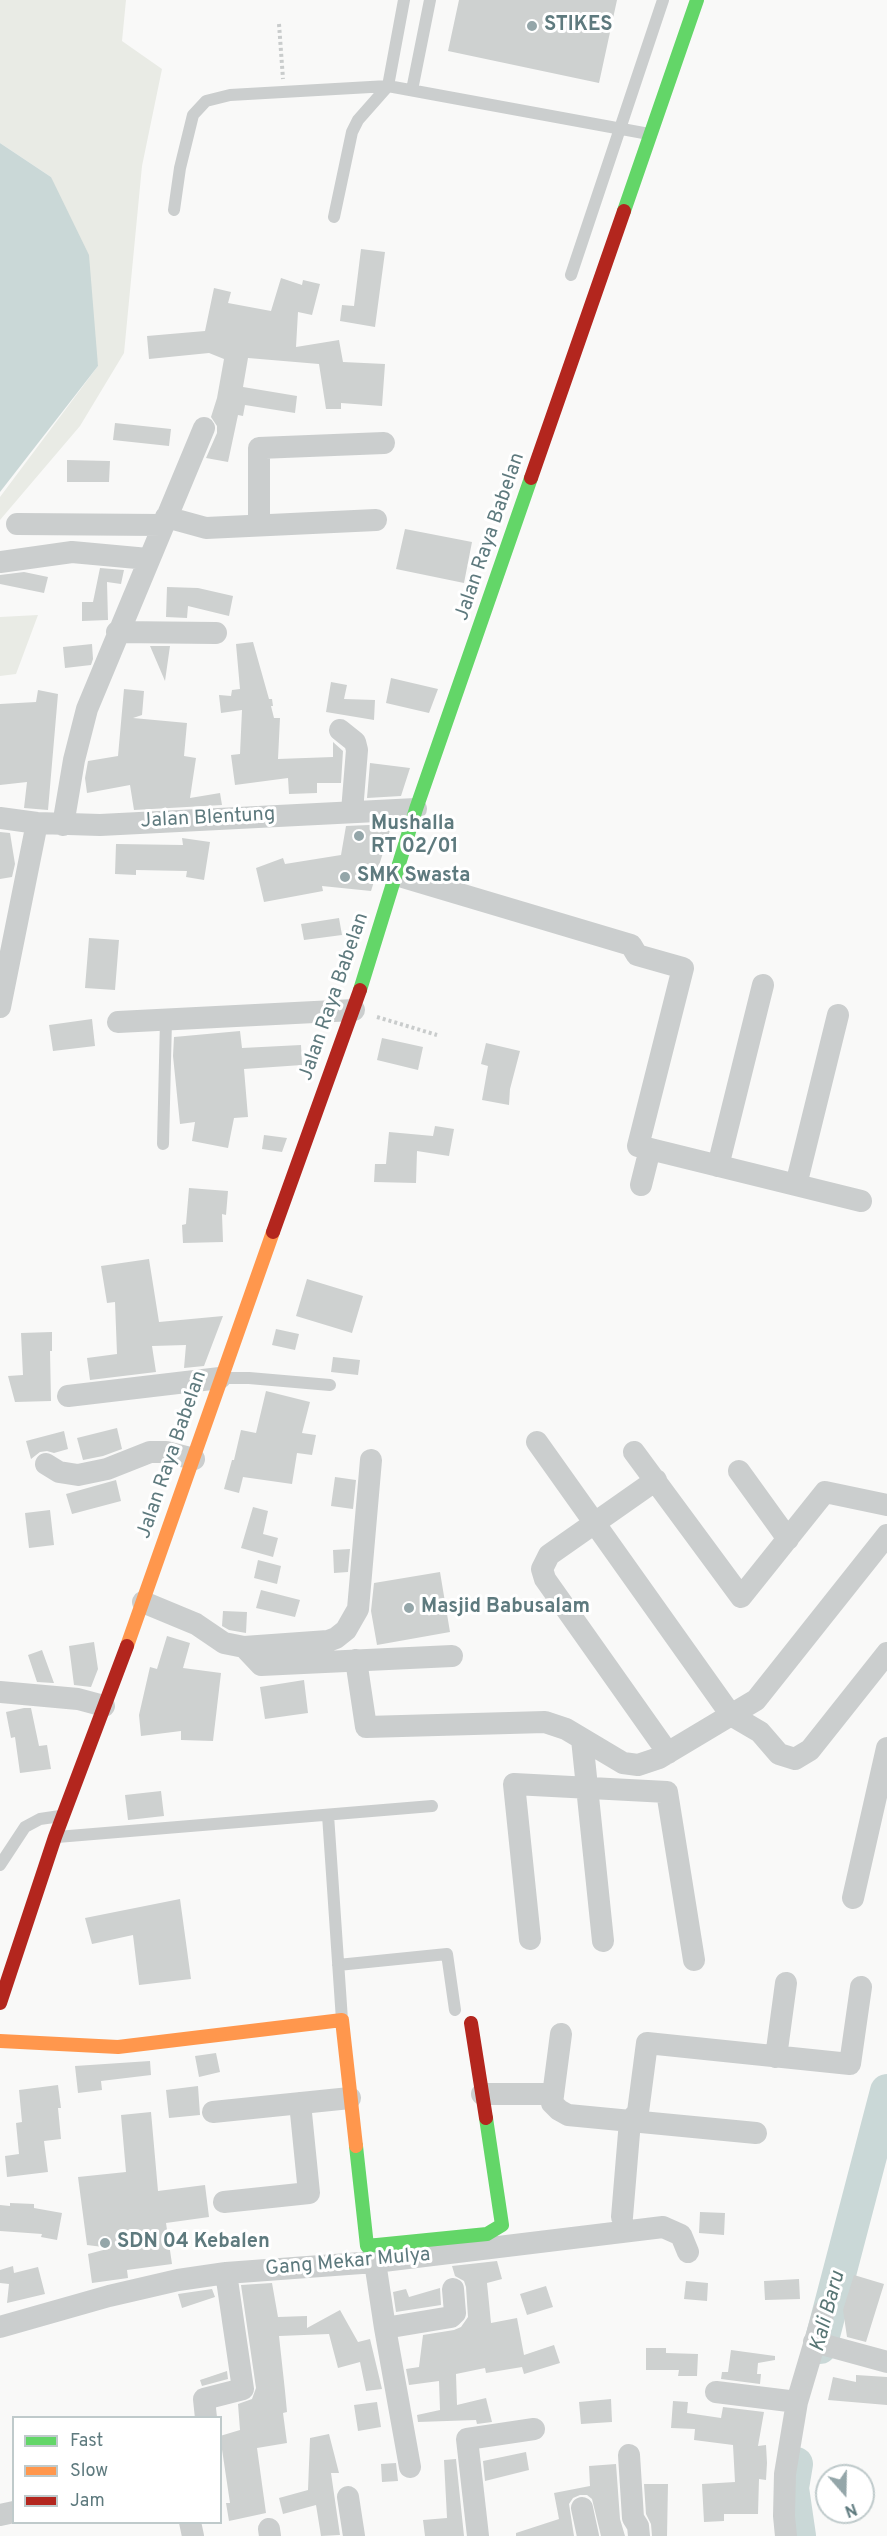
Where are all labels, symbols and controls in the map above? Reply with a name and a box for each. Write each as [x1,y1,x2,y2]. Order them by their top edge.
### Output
place label: STIKES [544,14,612,38]
marker: STIKES [525,19,539,33]
street label: Jalan Raya Babelan [451,450,531,624]
street label: Jalan Blentung [140,803,276,835]
place label: Mushalla RT 02/01 [371,813,459,860]
marker: Mushalla RT 02/01 [352,829,366,843]
place label: SMK Swasta [357,865,470,889]
marker: SMK Swasta [338,870,352,884]
street label: Jalan Raya Babelan [295,910,375,1084]
street label: Jalan Raya Babelan [133,1368,213,1542]
place label: Masjid Babusalam [421,1596,590,1620]
marker: Masjid Babusalam [402,1601,416,1615]
place label: SDN 04 Kebalen [117,2231,270,2255]
marker: SDN 04 Kebalen [98,2236,112,2250]
street label: Gang Mekar Mulya [264,2244,432,2282]
water label: Kali Baru [806,2269,852,2355]
legend [12,2416,222,2524]
text: Fast [70,2430,103,2453]
text: Slow [70,2460,108,2483]
north arrow [815,2464,875,2524]
text: Jam [70,2490,105,2513]
text: N [842,2498,859,2520]

